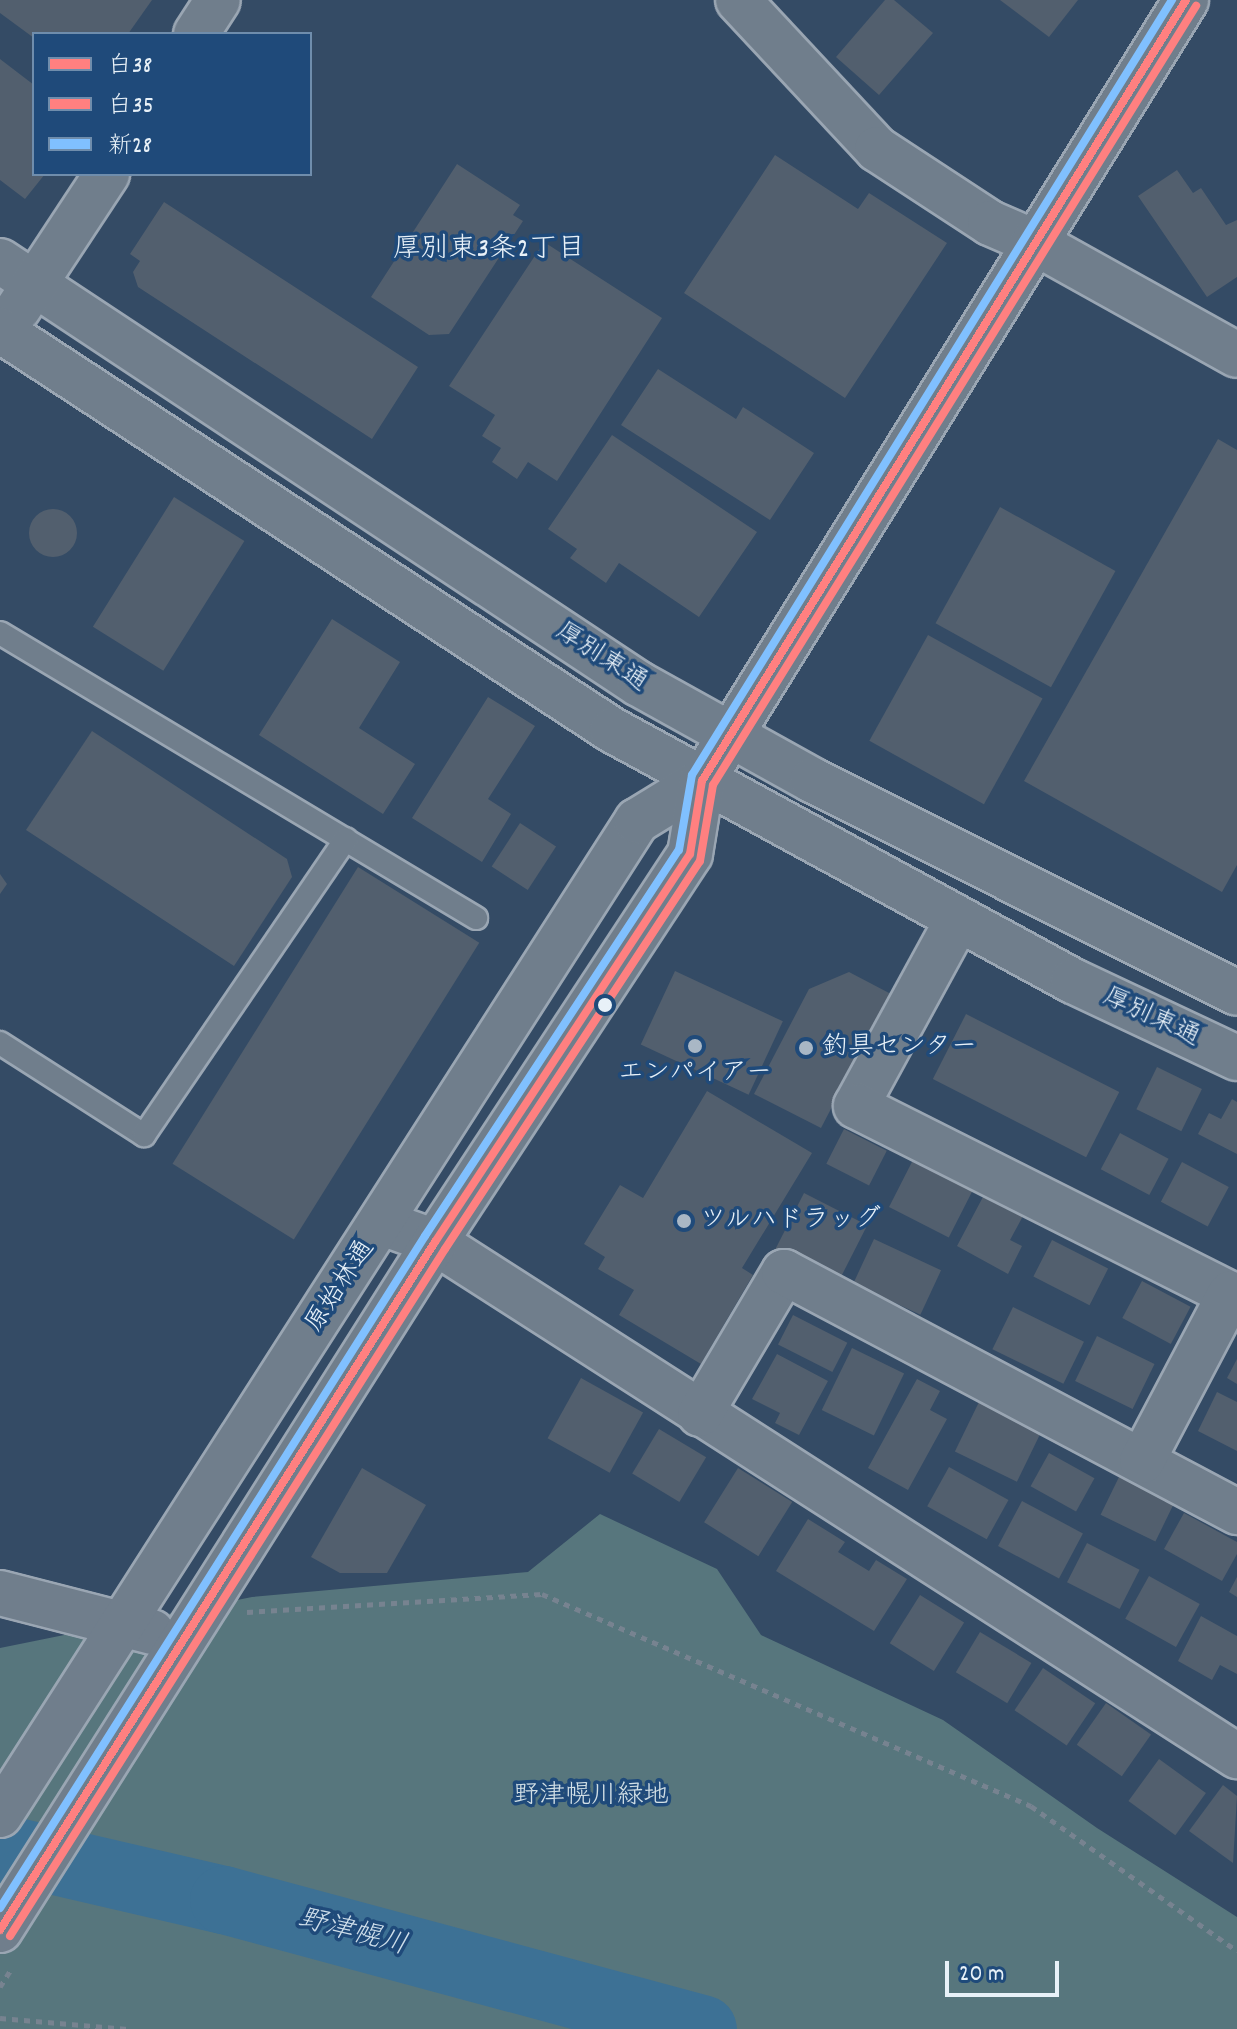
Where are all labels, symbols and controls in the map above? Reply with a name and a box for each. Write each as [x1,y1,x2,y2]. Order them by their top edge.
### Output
legend [32,32,312,176]
text: 白38 [108,50,152,84]
text: 白35 [108,90,154,124]
text: 新28 [108,130,152,164]
district label: 厚別東3条2丁目 [393,234,585,268]
street label: 厚別東通 [549,617,653,699]
street label: 厚別東通 [1097,982,1205,1054]
unlabelled marker [597,997,613,1013]
place label: 釣具センター [822,1032,978,1064]
marker: エンパイアー [686,1037,704,1055]
marker: 釣具センター [797,1039,815,1057]
place label: エンパイアー [618,1058,772,1090]
place label: ツルハドラッグ [700,1205,882,1237]
marker: ツルハドラッグ [675,1212,693,1230]
street label: 原始林通 [300,1235,382,1339]
park label: 野津幌川緑地 [513,1781,669,1813]
water label: 野津幌川 [294,1903,410,1965]
scale bar [949,1945,1063,1995]
text: 20 m [959,1958,1005,1992]

